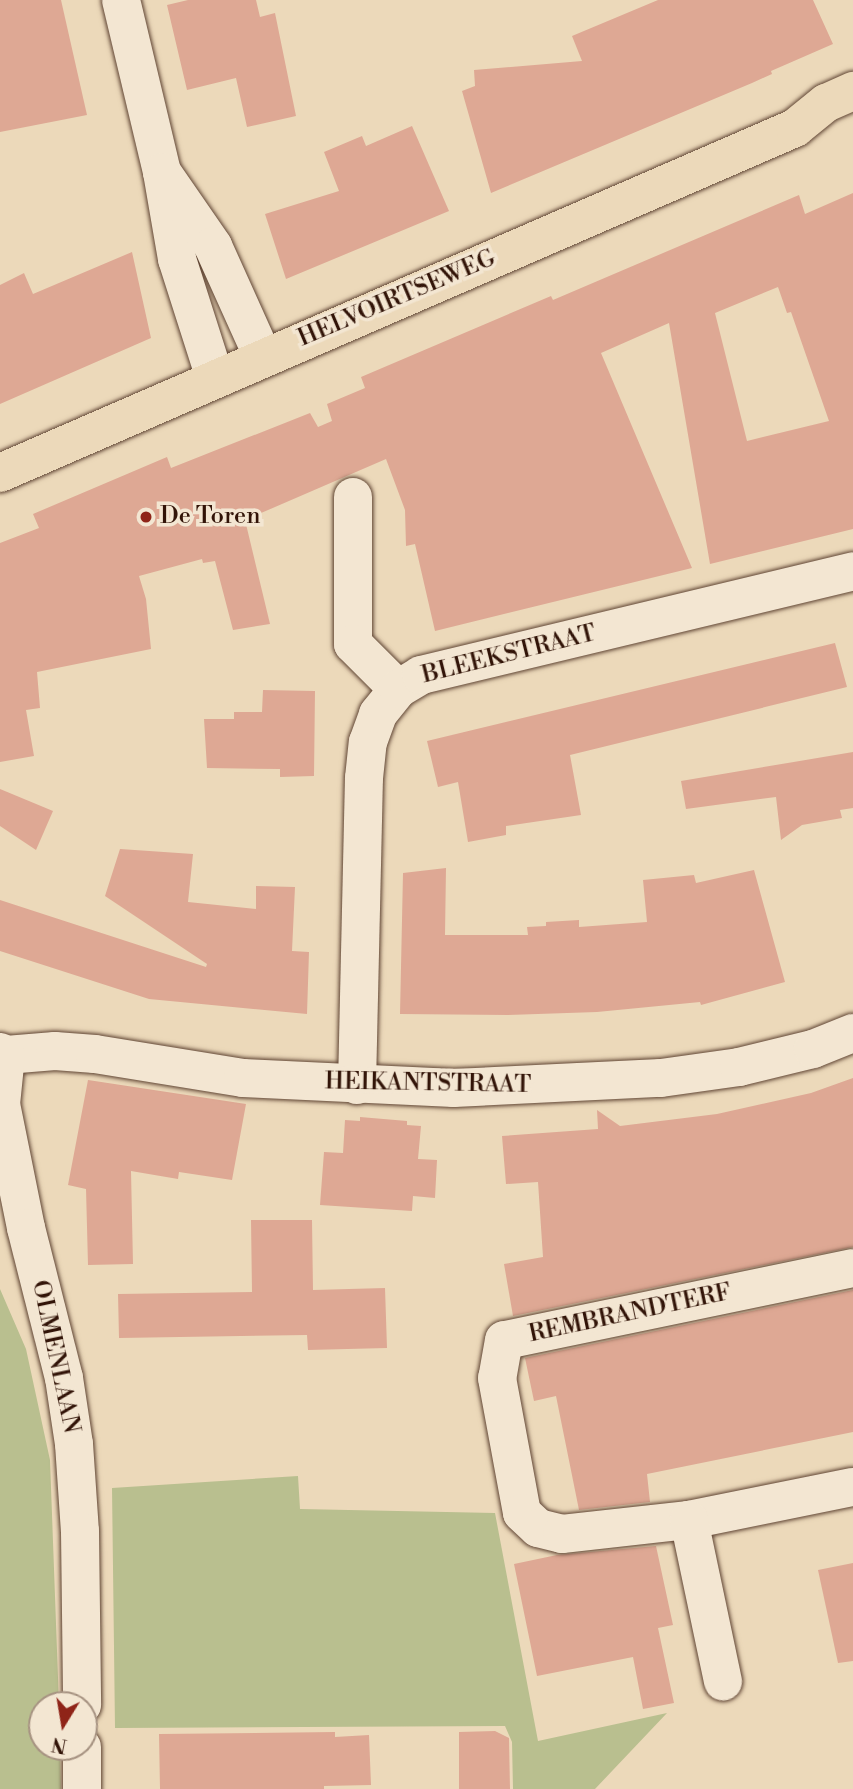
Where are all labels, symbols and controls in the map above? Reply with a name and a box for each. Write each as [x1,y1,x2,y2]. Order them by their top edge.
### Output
street label: HELVOIRTSEWEG [294,244,500,354]
place label: De Toren [160,503,261,531]
marker: De Toren [138,509,154,525]
street label: BLEEKSTRAAT [419,619,599,691]
street label: HEIKANTSTRAAT [324,1068,532,1100]
street label: OLMENLAAN [25,1278,85,1436]
street label: REMBRANDTERF [526,1278,734,1350]
north arrow [28,1691,98,1761]
text: N [50,1731,69,1758]

